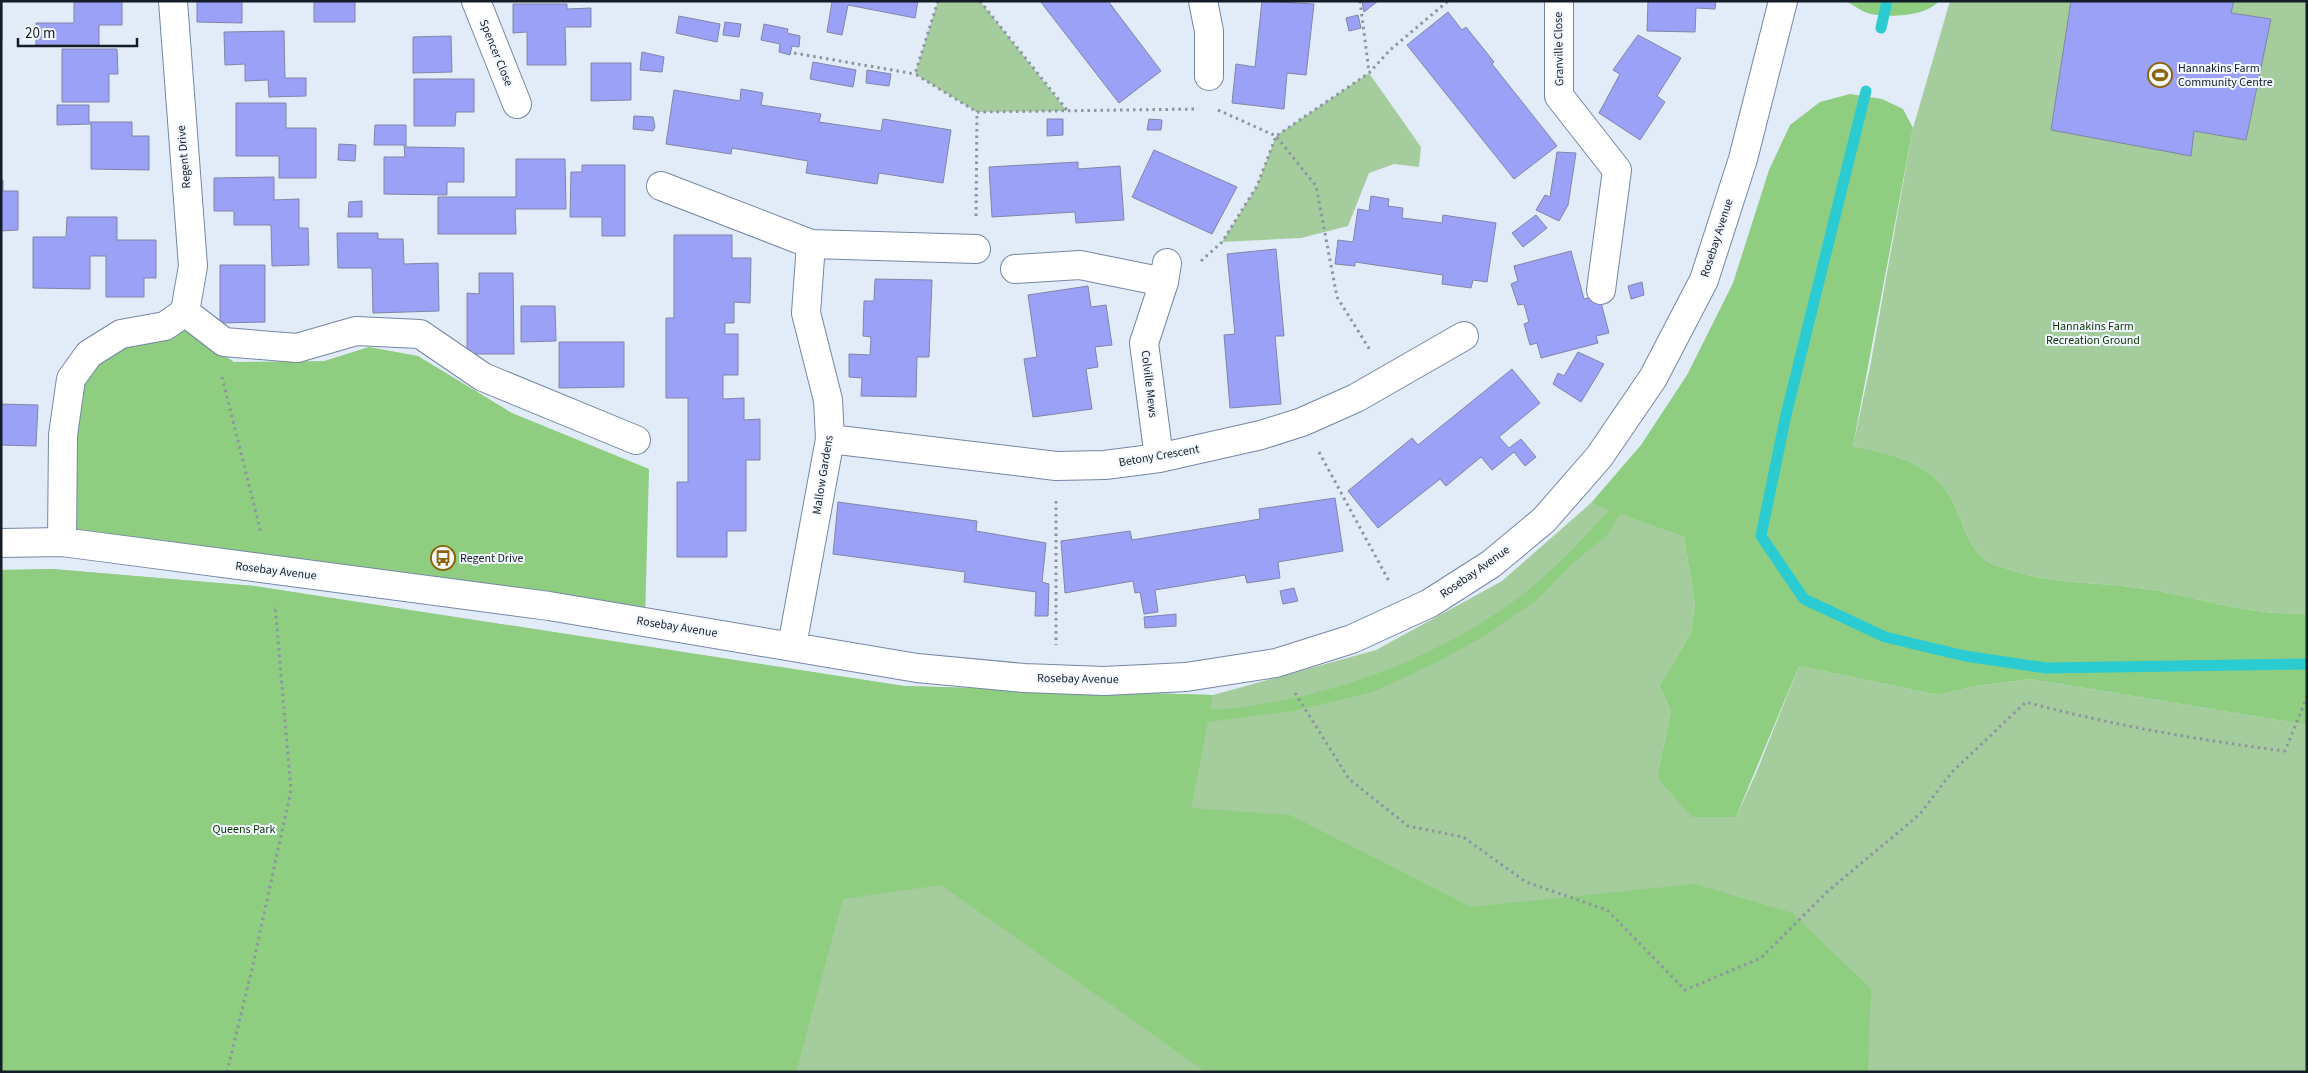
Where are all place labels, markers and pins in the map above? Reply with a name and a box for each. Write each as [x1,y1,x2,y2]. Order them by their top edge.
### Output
place label: Hannakins Farm Community Centre [2178,60,2273,91]
sports icon: Hannakins Farm Community Centre [2147,62,2173,88]
bus stop icon: Regent Drive [430,545,456,571]
place label: Regent Drive [460,550,523,567]

